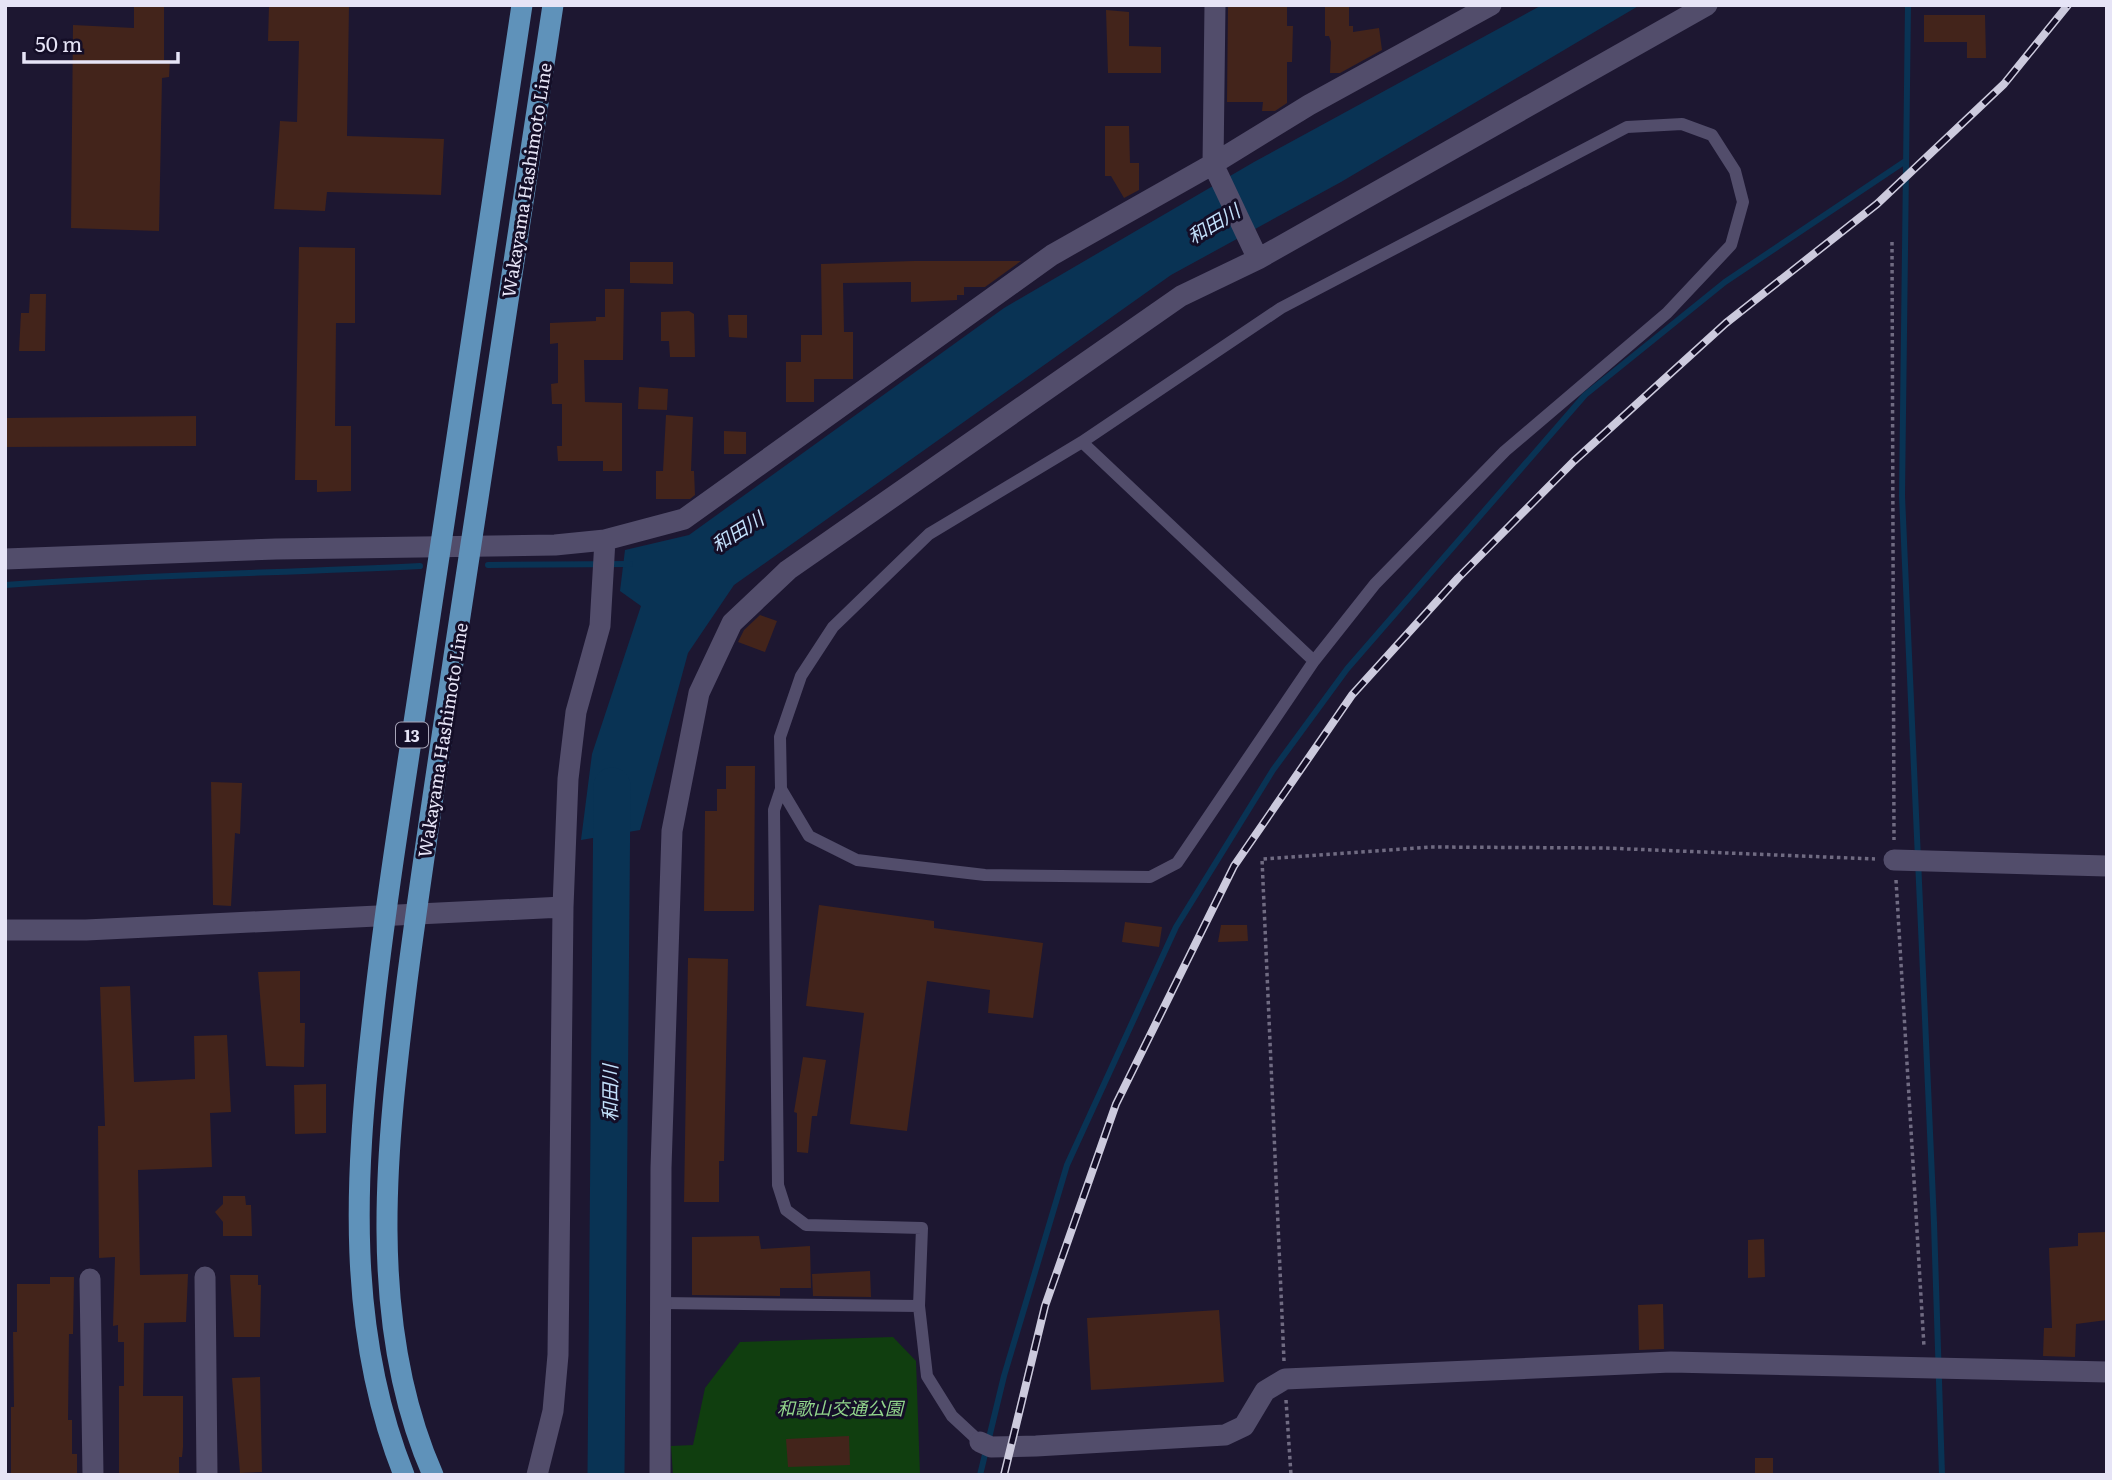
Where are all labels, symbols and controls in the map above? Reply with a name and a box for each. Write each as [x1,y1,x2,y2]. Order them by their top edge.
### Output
scale bar [24,21,178,65]
text: 50 m [35,27,82,58]
street label: Wakayama Hashimoto Line [494,61,558,299]
water label: 和田川 [1181,195,1246,250]
water label: 和田川 [705,503,770,558]
street label: Wakayama Hashimoto Line [410,621,474,859]
road number: 13 [396,722,428,748]
water label: 和田川 [595,1063,623,1122]
park label: 和歌山交通公園 [777,1394,906,1421]

